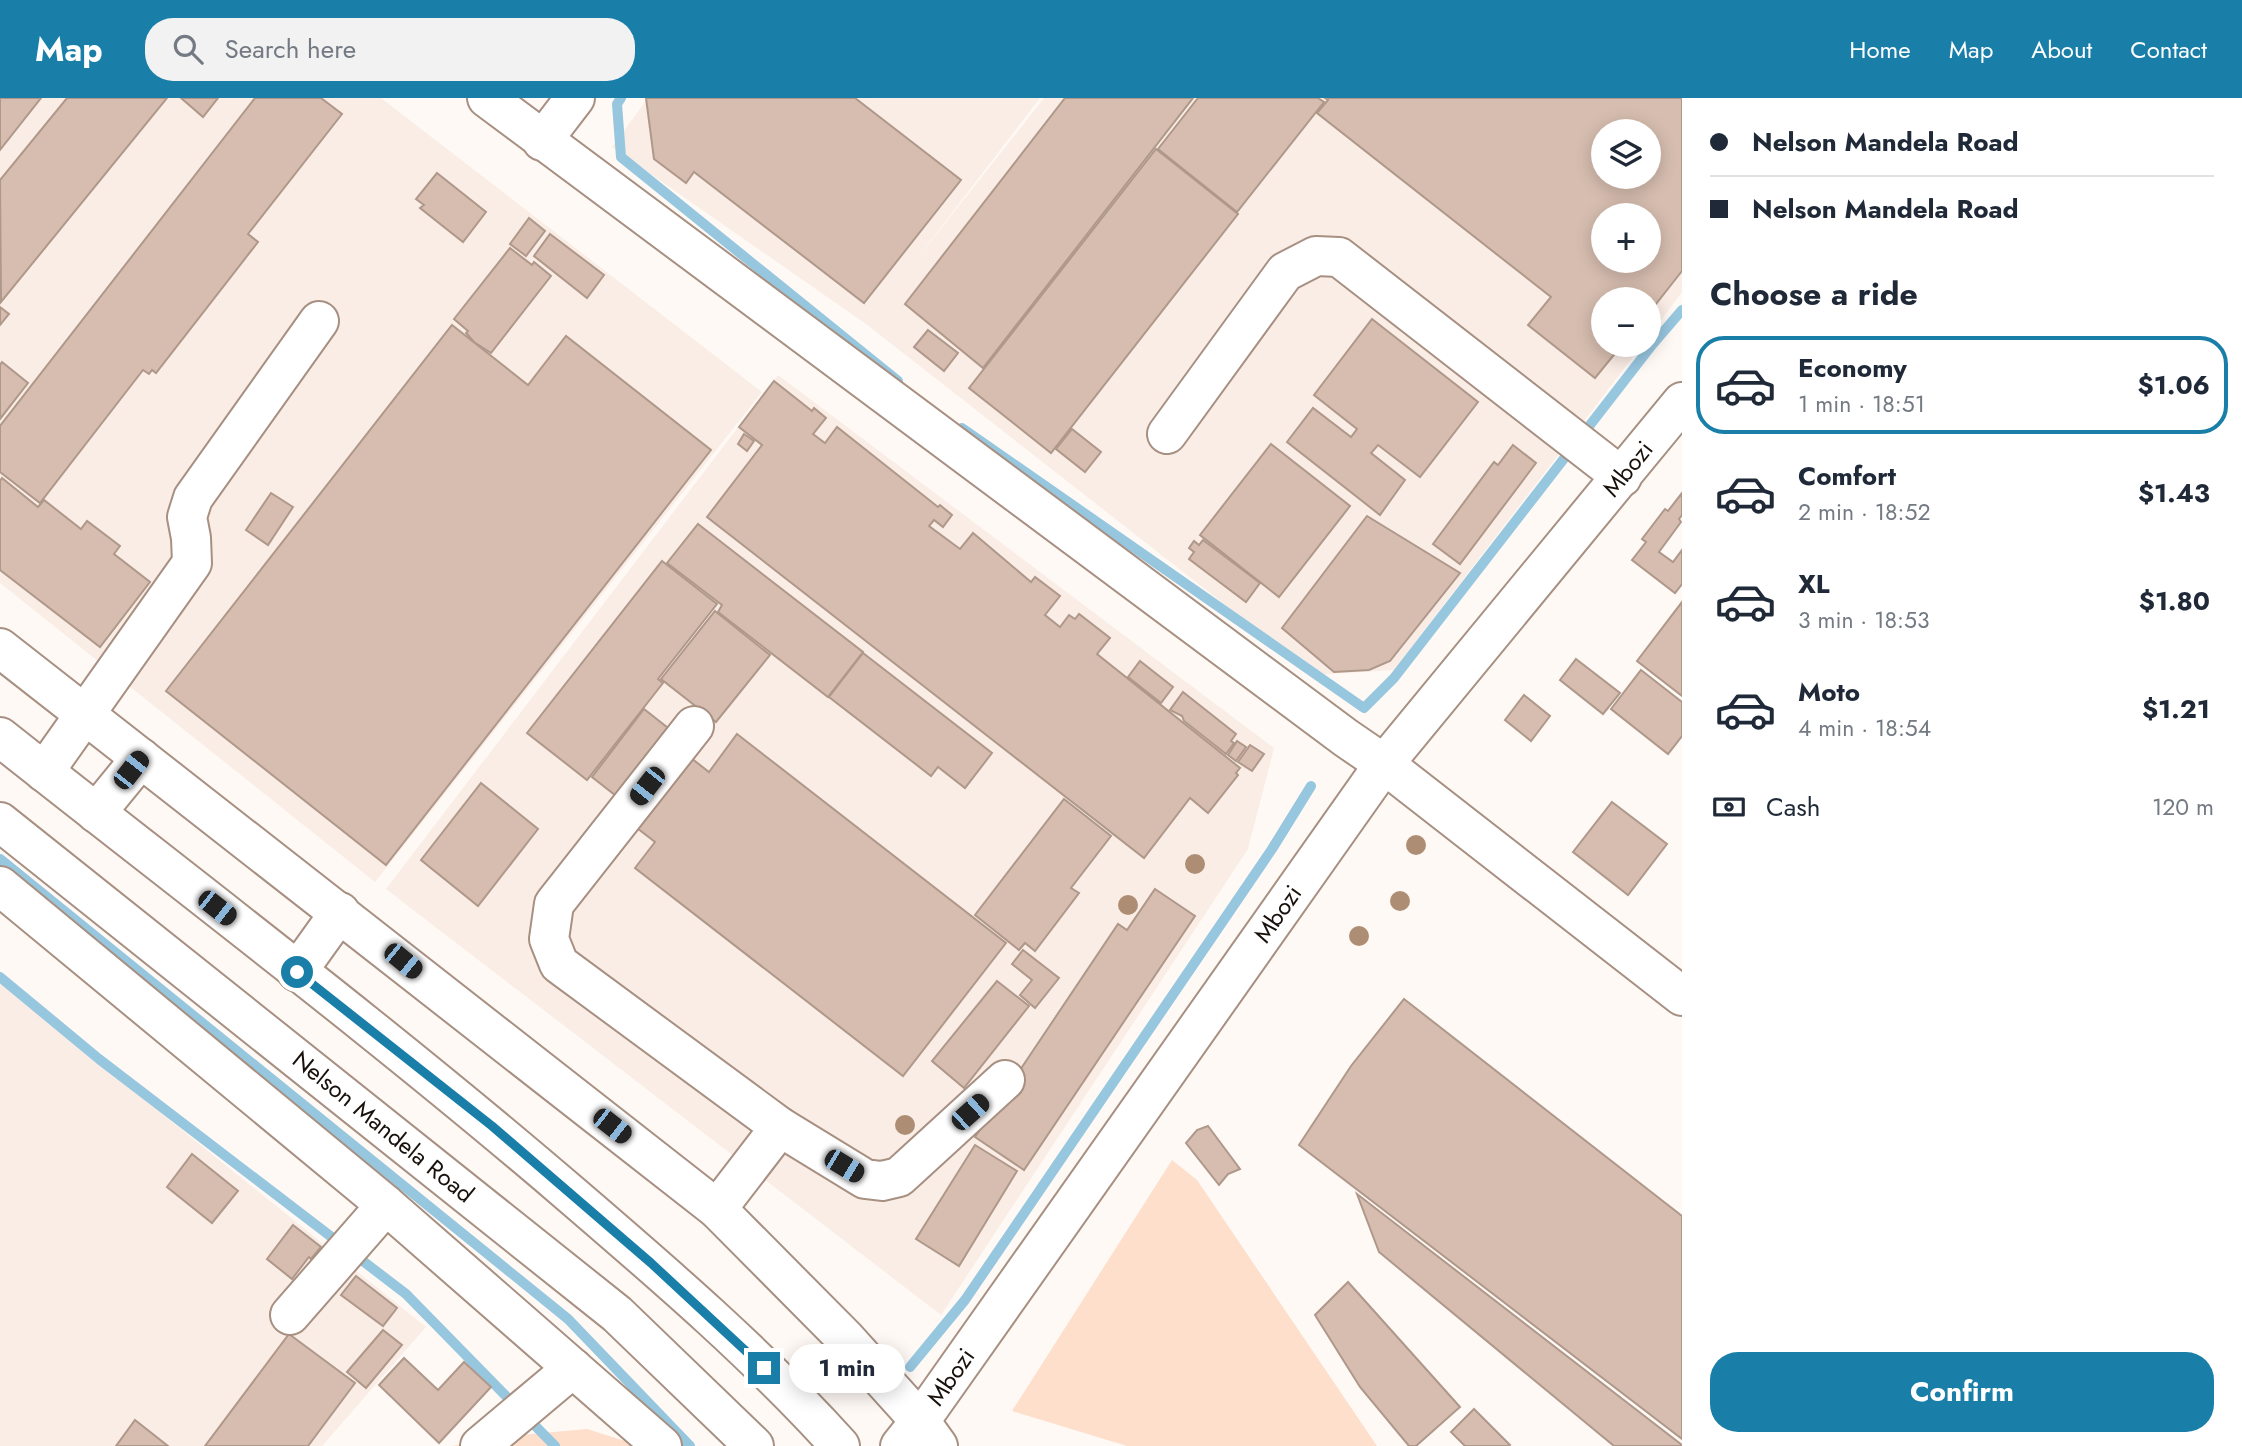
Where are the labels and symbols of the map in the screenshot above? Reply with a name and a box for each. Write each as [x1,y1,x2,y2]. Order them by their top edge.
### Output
street label: Mbozi [1594,433,1661,504]
car [110,747,153,793]
car [626,763,669,809]
street label: Mbozi [1245,878,1310,950]
car [194,887,241,929]
car [381,940,426,982]
route start [281,956,313,988]
street label: Nelson Mandela Road [285,1042,482,1211]
car [948,1090,993,1134]
car [589,1105,636,1147]
car [821,1146,868,1186]
street label: Mbozi [918,1341,983,1413]
callout: 1 min [788,1344,904,1392]
route end [748,1352,780,1384]

